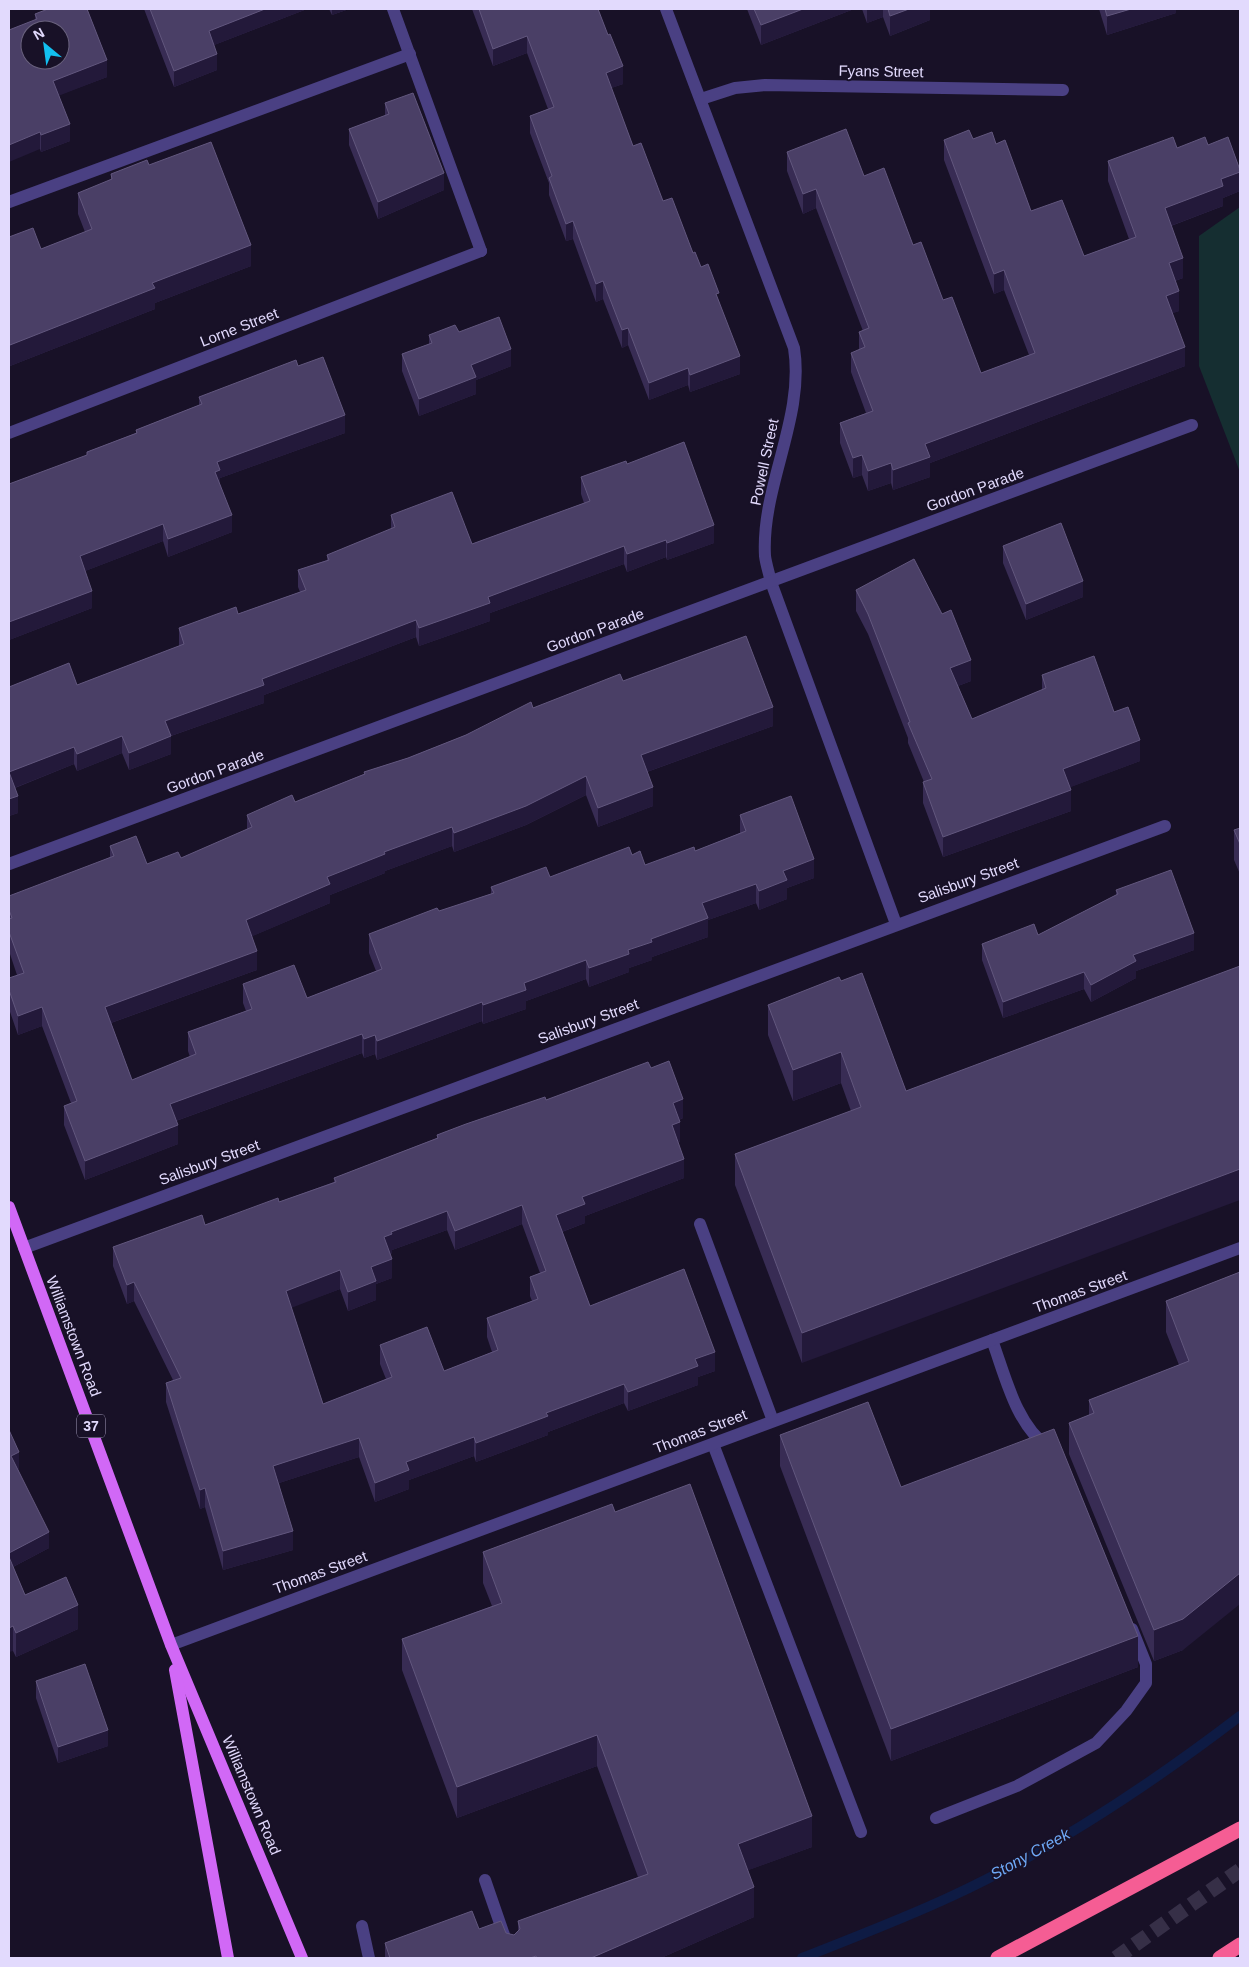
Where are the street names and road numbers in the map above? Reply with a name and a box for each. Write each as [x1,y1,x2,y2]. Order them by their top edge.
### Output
street label: Fyans Street [838,62,924,80]
street label: Lorne Street [197,304,281,350]
street label: Powell Street [746,416,782,507]
street label: Gordon Parade [924,463,1026,515]
street label: Gordon Parade [544,604,646,656]
street label: Gordon Parade [164,745,266,797]
street label: Salisbury Street [915,854,1021,906]
street label: Salisbury Street [535,995,641,1047]
street label: Salisbury Street [156,1136,262,1188]
street label: Thomas Street [1031,1266,1130,1316]
street label: Williamstown Road [43,1273,105,1399]
street label: Thomas Street [651,1405,750,1457]
road number: 37 [77,1414,105,1438]
street label: Thomas Street [271,1547,370,1597]
street label: Williamstown Road [219,1733,285,1857]

